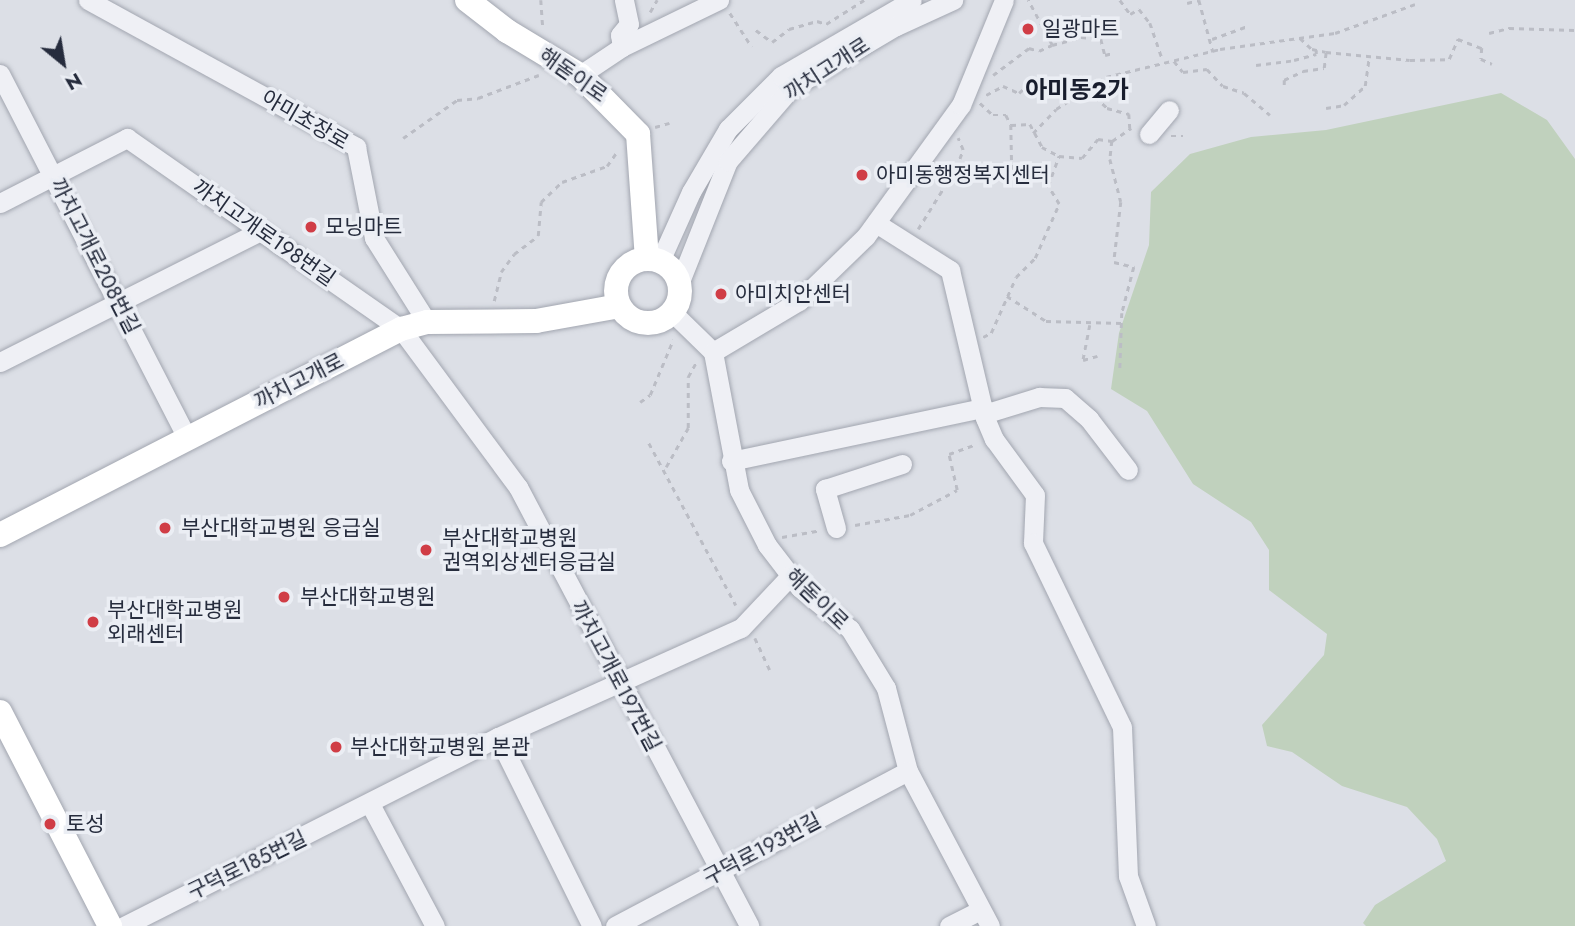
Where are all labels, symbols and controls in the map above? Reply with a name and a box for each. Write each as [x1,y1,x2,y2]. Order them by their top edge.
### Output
place label: 일광마트 [1042,16,1119,42]
marker: 일광마트 [1020,21,1036,37]
north arrow [28,28,98,98]
street label: 까치고개로 [780,32,874,106]
street label: 해돋이로 [534,43,612,107]
text: N [60,66,87,97]
district label: 아미동2가 [1025,76,1129,104]
street label: 아미초장로 [257,85,353,155]
place label: 아미동행정복지센터 [876,162,1050,188]
marker: 아미동행정복지센터 [854,167,870,183]
street label: 까치고개로208번길 [45,174,145,338]
street label: 까치고개로198번길 [188,174,340,292]
place label: 모닝마트 [325,214,402,240]
marker: 모닝마트 [303,219,319,235]
place label: 아미치안센터 [735,281,851,307]
marker: 아미치안센터 [713,286,729,302]
street label: 까치고개로 [250,348,348,414]
place label: 부산대학교병원 응급실 [181,515,380,541]
marker: 부산대학교병원 응급실 [155,518,175,538]
place label: 부산대학교병원 권역외상센터응급실 [442,525,616,575]
marker: 부산대학교병원 권역외상센터응급실 [416,540,436,560]
street label: 해돋이로 [780,563,854,635]
place label: 부산대학교병원 [300,584,435,610]
marker: 부산대학교병원 [274,587,294,607]
street label: 까치고개로197번길 [566,596,666,756]
place label: 부산대학교병원 외래센터 [107,597,242,647]
marker: 부산대학교병원 외래센터 [85,614,101,630]
place label: 부산대학교병원 본관 [350,734,530,760]
marker: 부산대학교병원 본관 [328,739,344,755]
street label: 구덕로193번길 [699,807,825,891]
place label: 토성 [66,811,105,837]
marker: 토성 [40,814,60,834]
street label: 구덕로185번길 [183,825,311,905]

